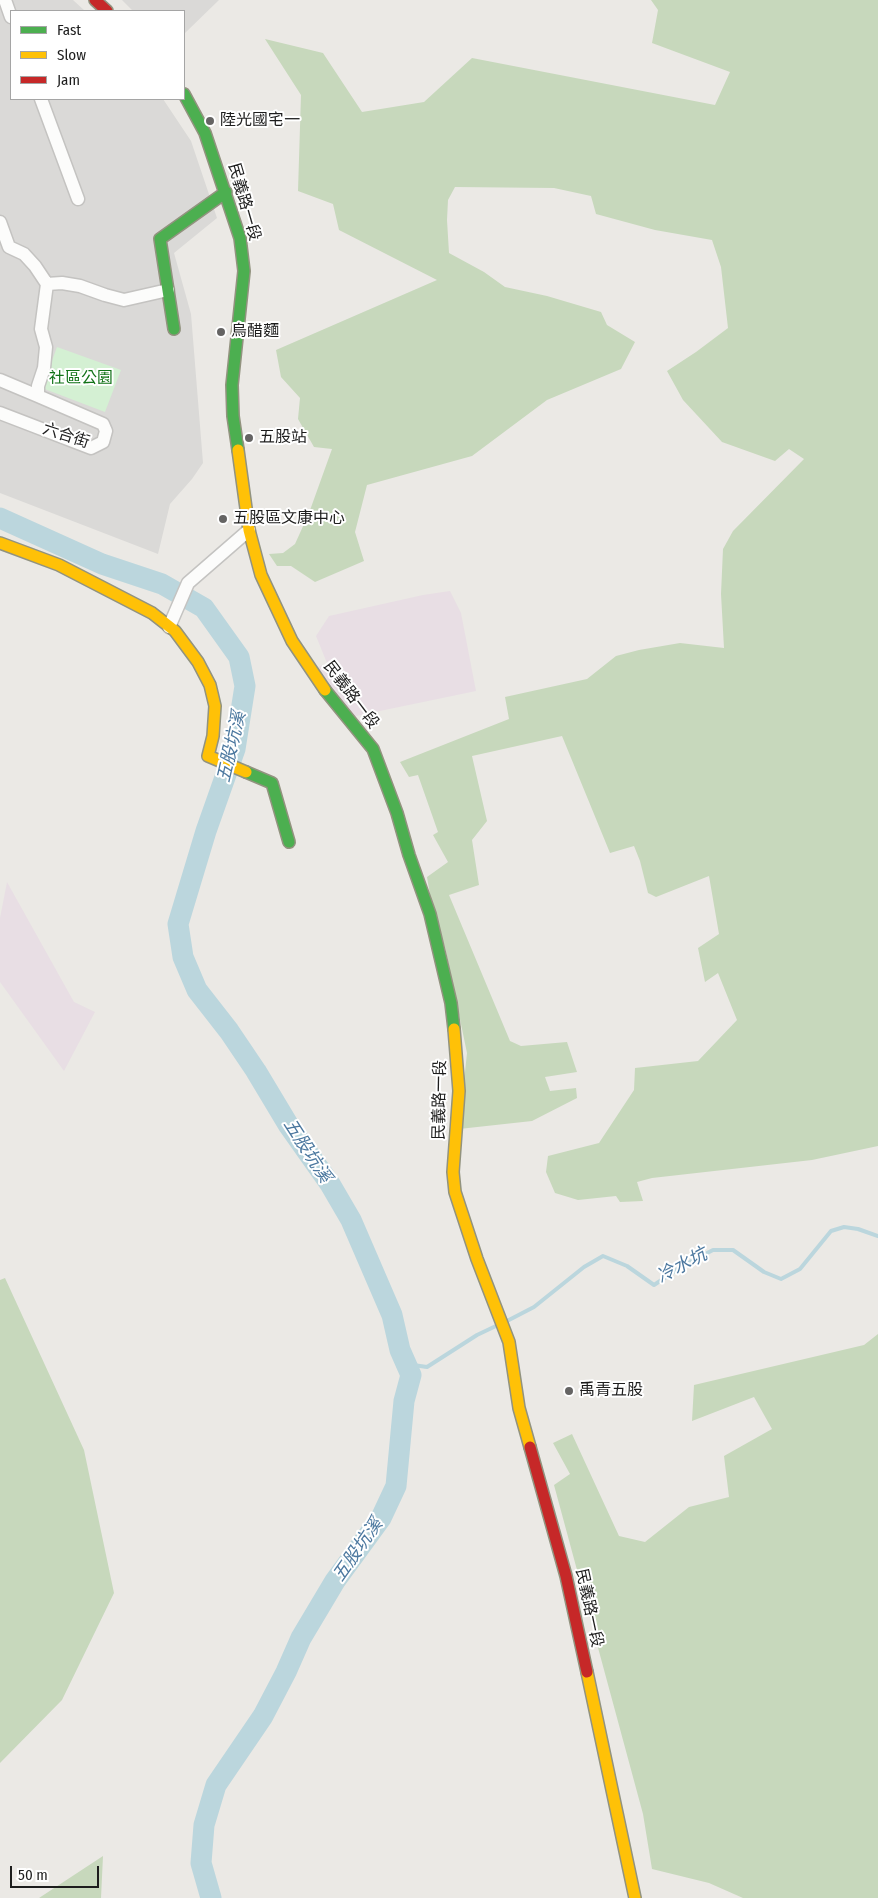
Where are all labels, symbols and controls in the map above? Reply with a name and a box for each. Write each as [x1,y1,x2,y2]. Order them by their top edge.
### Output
legend [10,10,185,100]
text: Fast [57,21,81,39]
text: Slow [57,46,86,64]
text: Jam [57,71,80,89]
place label: 陸光國宅一 [220,111,300,131]
marker: 陸光國宅一 [204,115,216,127]
street label: 民義路一段 [224,161,264,243]
place label: 烏醋麵 [231,322,279,342]
marker: 烏醋麵 [215,326,227,338]
park label: 社區公園 [49,369,113,389]
street label: 六合街 [40,419,92,453]
place label: 五股站 [259,428,307,448]
marker: 五股站 [243,432,255,444]
place label: 五股區文康中心 [233,509,345,529]
marker: 五股區文康中心 [217,513,229,525]
street label: 民義路一段 [319,657,383,733]
water label: 五股坑溪 [213,709,251,785]
street label: 民義路一段 [430,1060,450,1140]
water label: 五股坑溪 [278,1115,336,1187]
water label: 冷水坑 [653,1244,711,1288]
place label: 禹青五股 [579,1381,643,1401]
marker: 禹青五股 [563,1385,575,1397]
water label: 五股坑溪 [329,1514,387,1586]
street label: 民義路一段 [571,1567,607,1649]
scale bar [12,1856,101,1888]
text: 50 m [18,1866,48,1884]

